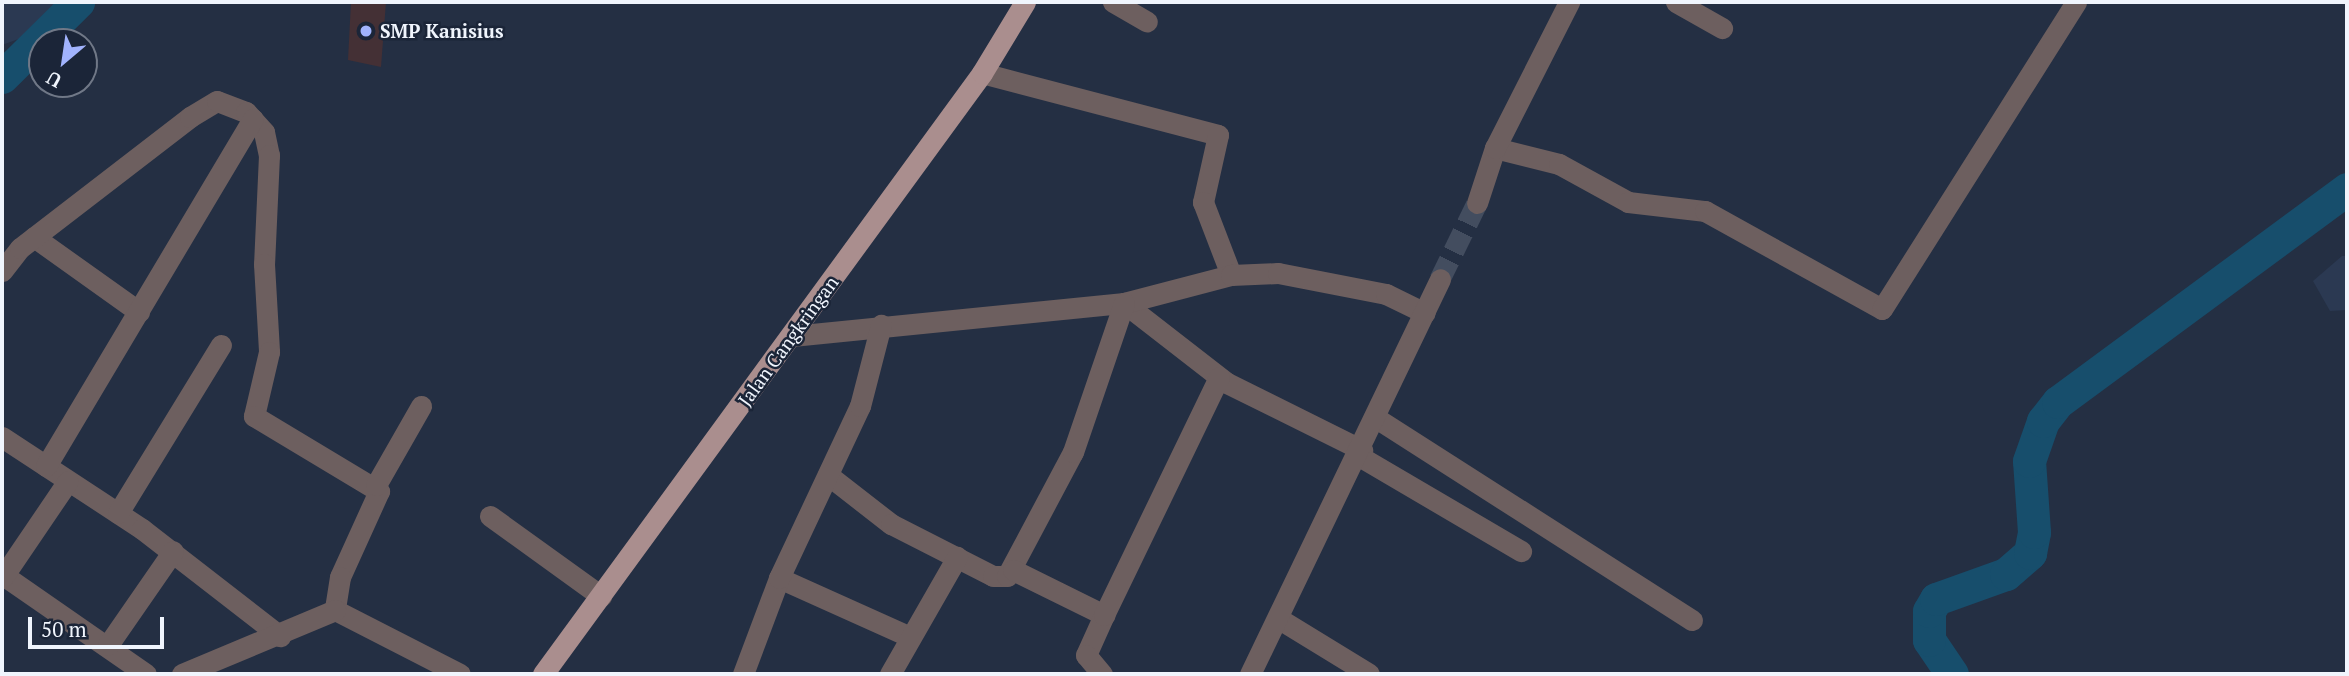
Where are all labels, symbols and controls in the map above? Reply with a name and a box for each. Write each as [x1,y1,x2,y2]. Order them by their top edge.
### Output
place label: SMP Kanisius [380,20,503,42]
marker: SMP Kanisius [358,23,374,39]
north arrow [28,28,98,98]
text: U [42,66,66,94]
street label: Jalan Cangkringan [733,271,843,411]
scale bar [32,602,168,646]
text: 50 m [41,615,87,643]

